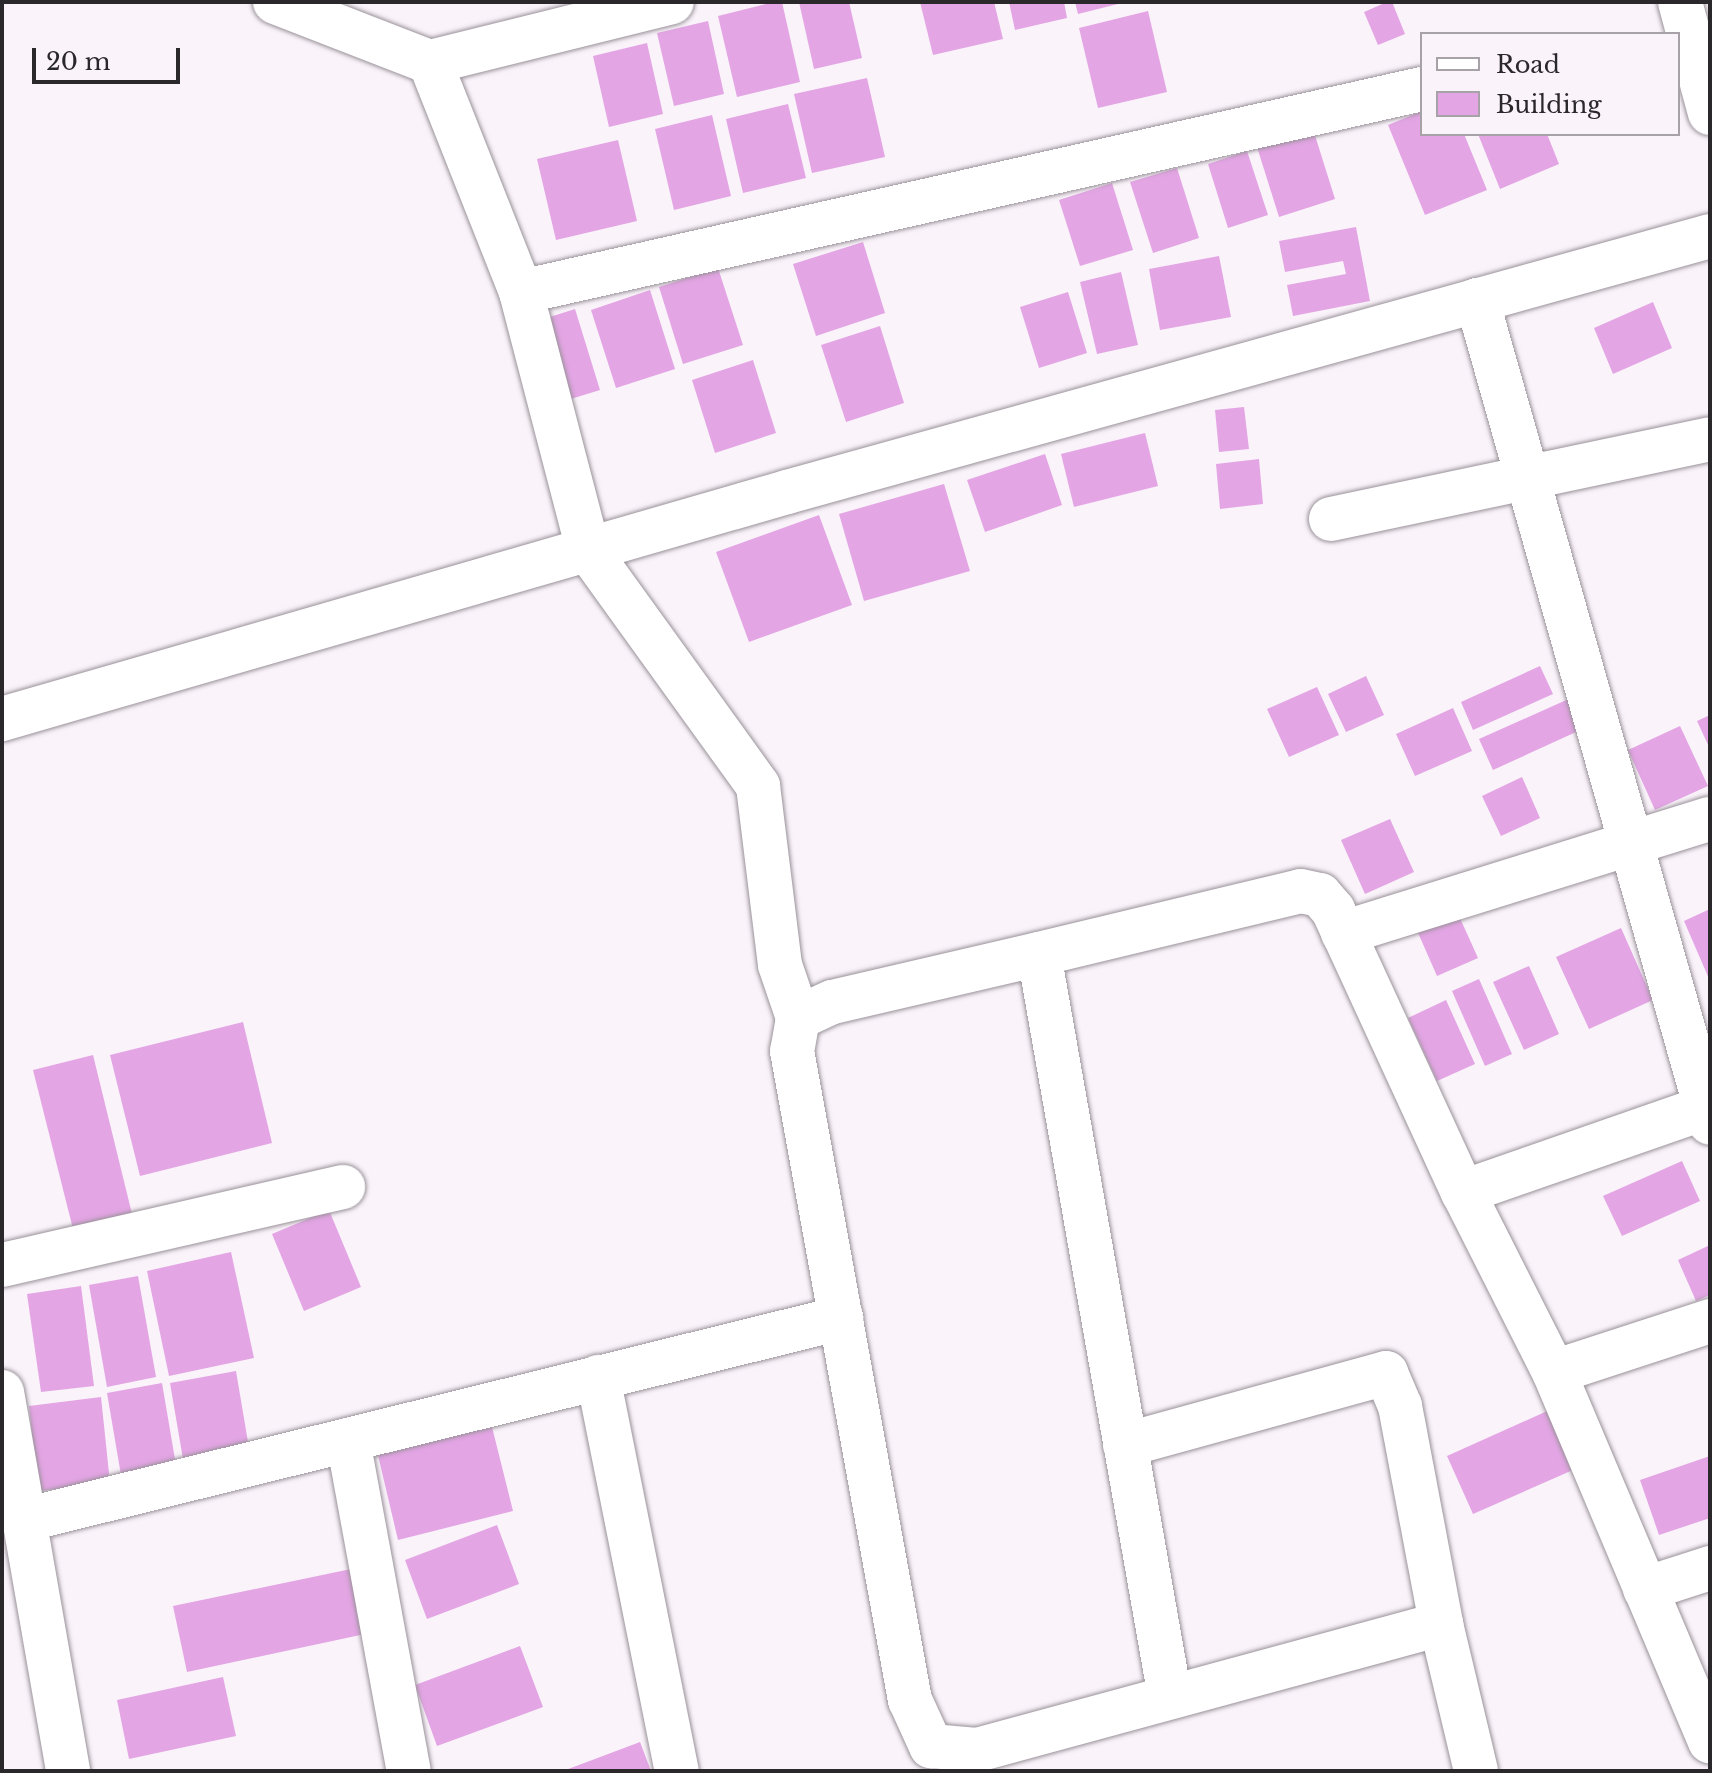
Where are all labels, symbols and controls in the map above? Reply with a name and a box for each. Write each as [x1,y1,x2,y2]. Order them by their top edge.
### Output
scale bar [36,32,184,82]
legend [1420,32,1680,136]
text: 20 m [46,47,111,76]
text: Road [1496,50,1560,79]
text: Building [1496,90,1602,119]

